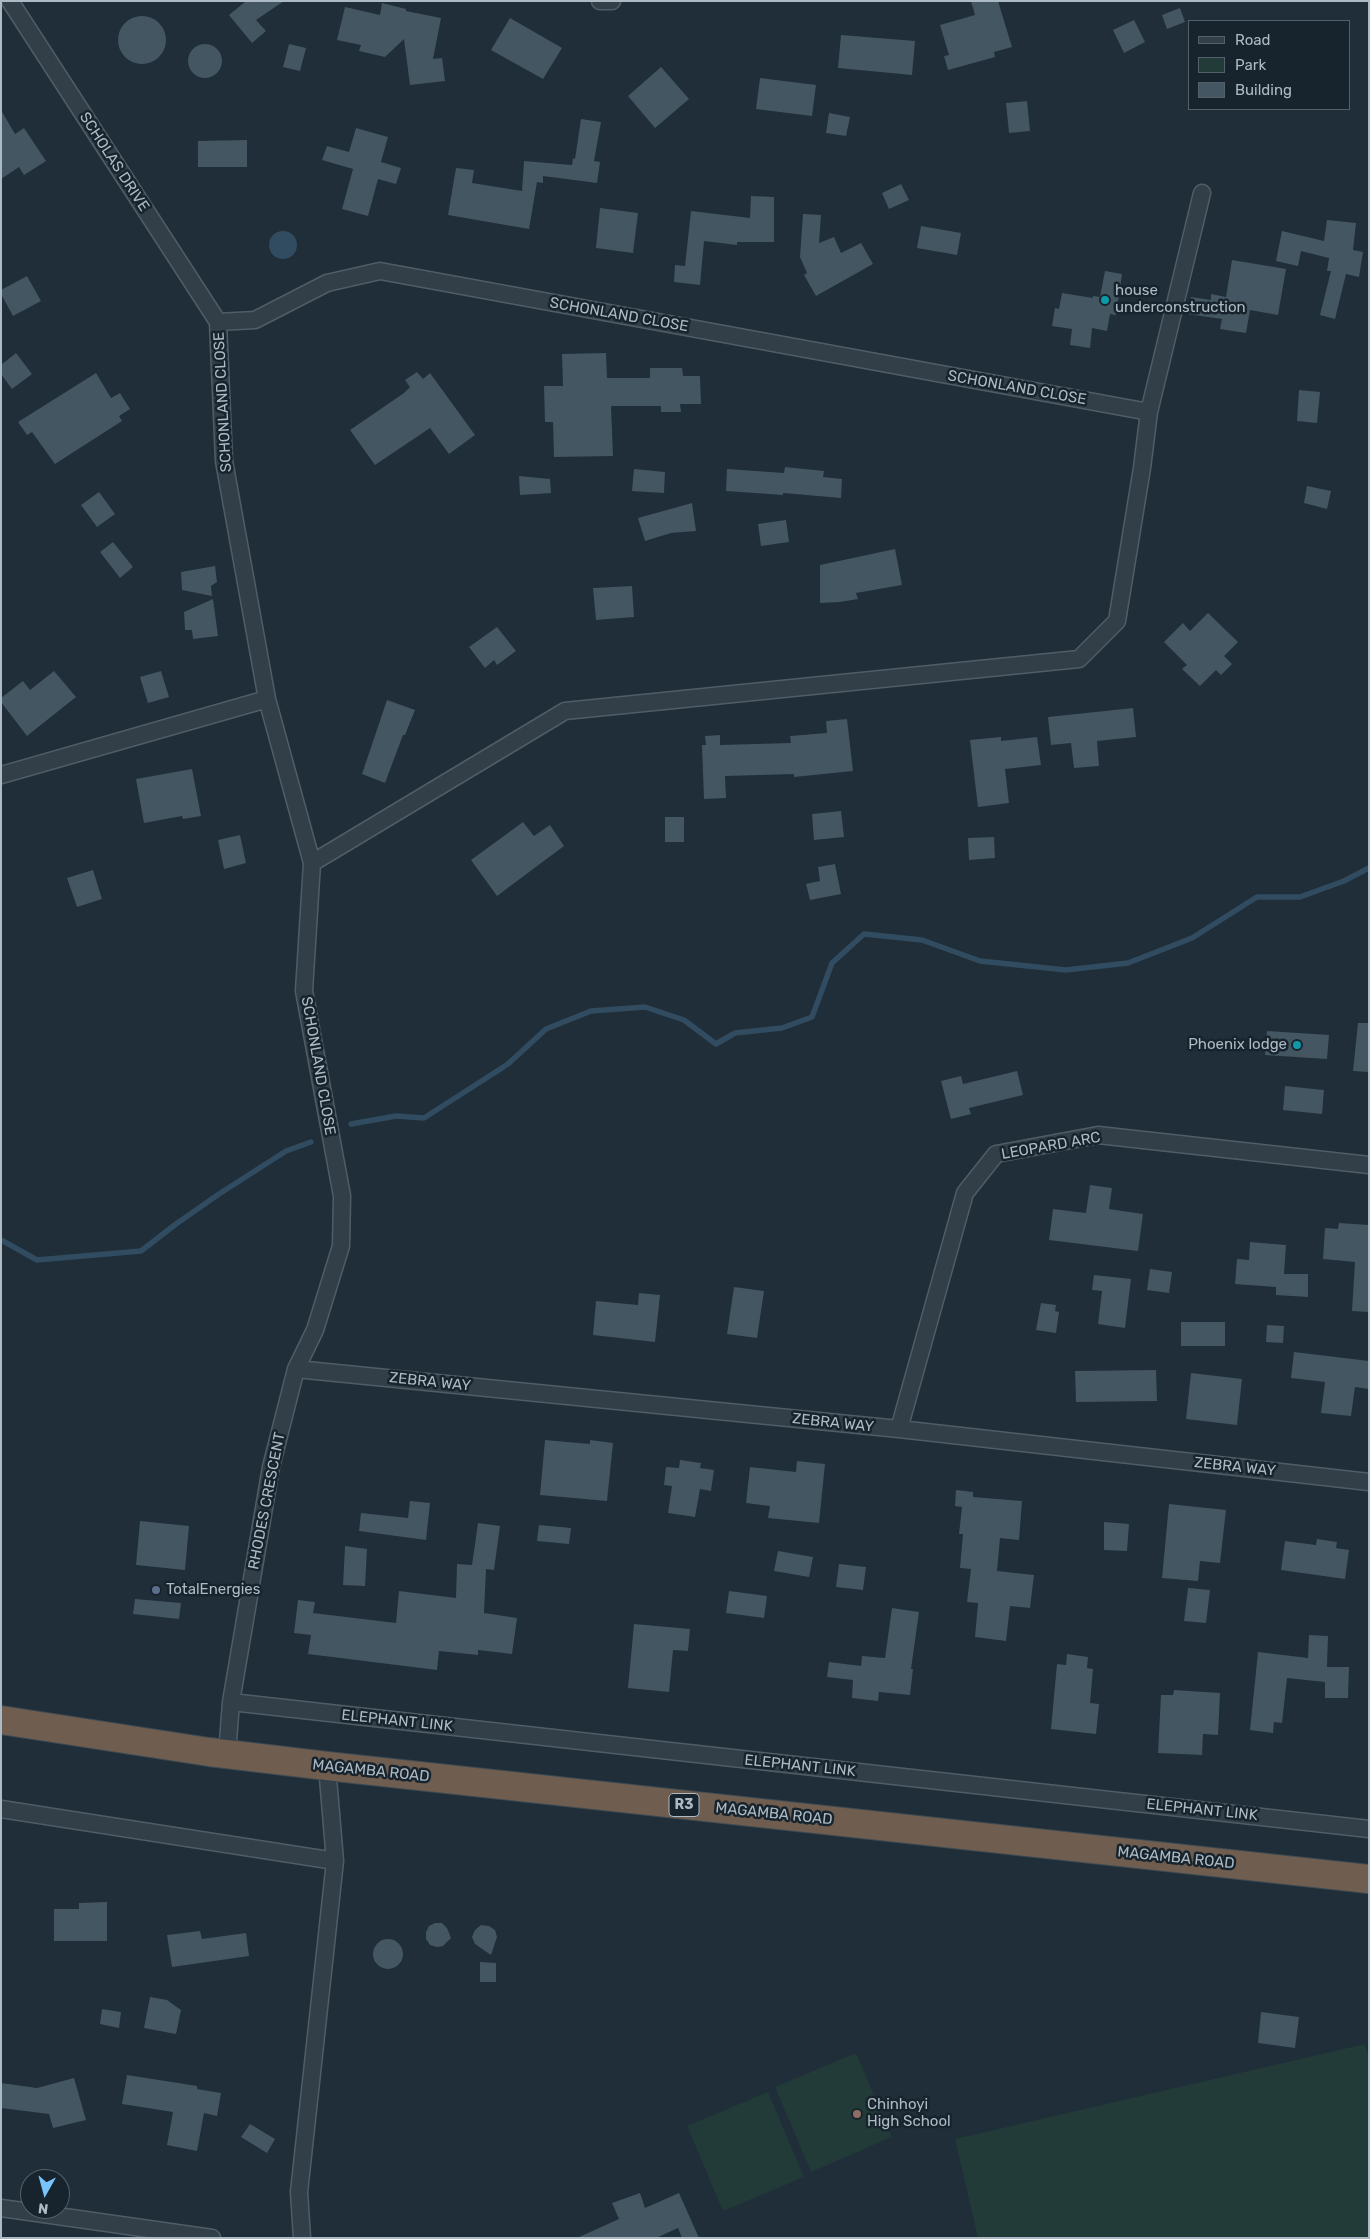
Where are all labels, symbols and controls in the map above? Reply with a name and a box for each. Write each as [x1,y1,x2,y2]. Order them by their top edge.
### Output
legend [1188,20,1350,110]
text: Road [1235,31,1271,49]
text: Park [1235,56,1266,74]
text: Building [1235,81,1292,99]
street label: SCHOLAS DRIVE [75,109,153,215]
place label: house underconstruction [1115,282,1246,317]
street label: SCHONLAND CLOSE [548,294,690,336]
marker: house underconstruction [1099,294,1111,306]
street label: SCHONLAND CLOSE [210,331,236,473]
street label: SCHONLAND CLOSE [946,367,1088,409]
street label: SCHONLAND CLOSE [297,995,339,1137]
place label: Phoenix lodge [1188,1036,1287,1054]
marker: Phoenix lodge [1291,1039,1303,1051]
street label: LEOPARD ARC [1000,1128,1102,1164]
street label: ZEBRA WAY [388,1369,472,1395]
street label: ZEBRA WAY [791,1410,875,1436]
street label: RHODES CRESCENT [245,1431,289,1571]
street label: ZEBRA WAY [1193,1454,1277,1480]
place label: TotalEnergies [166,1581,260,1599]
marker: TotalEnergies [150,1584,162,1596]
street label: ELEPHANT LINK [340,1706,454,1736]
street label: ELEPHANT LINK [743,1751,857,1781]
street label: MAGAMBA ROAD [312,1756,430,1786]
road number: R3 [669,1794,699,1816]
street label: ELEPHANT LINK [1145,1795,1259,1825]
street label: MAGAMBA ROAD [715,1799,833,1829]
street label: MAGAMBA ROAD [1117,1843,1235,1873]
place label: Chinhoyi High School [867,2096,951,2131]
marker: Chinhoyi High School [851,2108,863,2120]
north arrow [20,2169,70,2219]
text: N [37,2199,49,2217]

